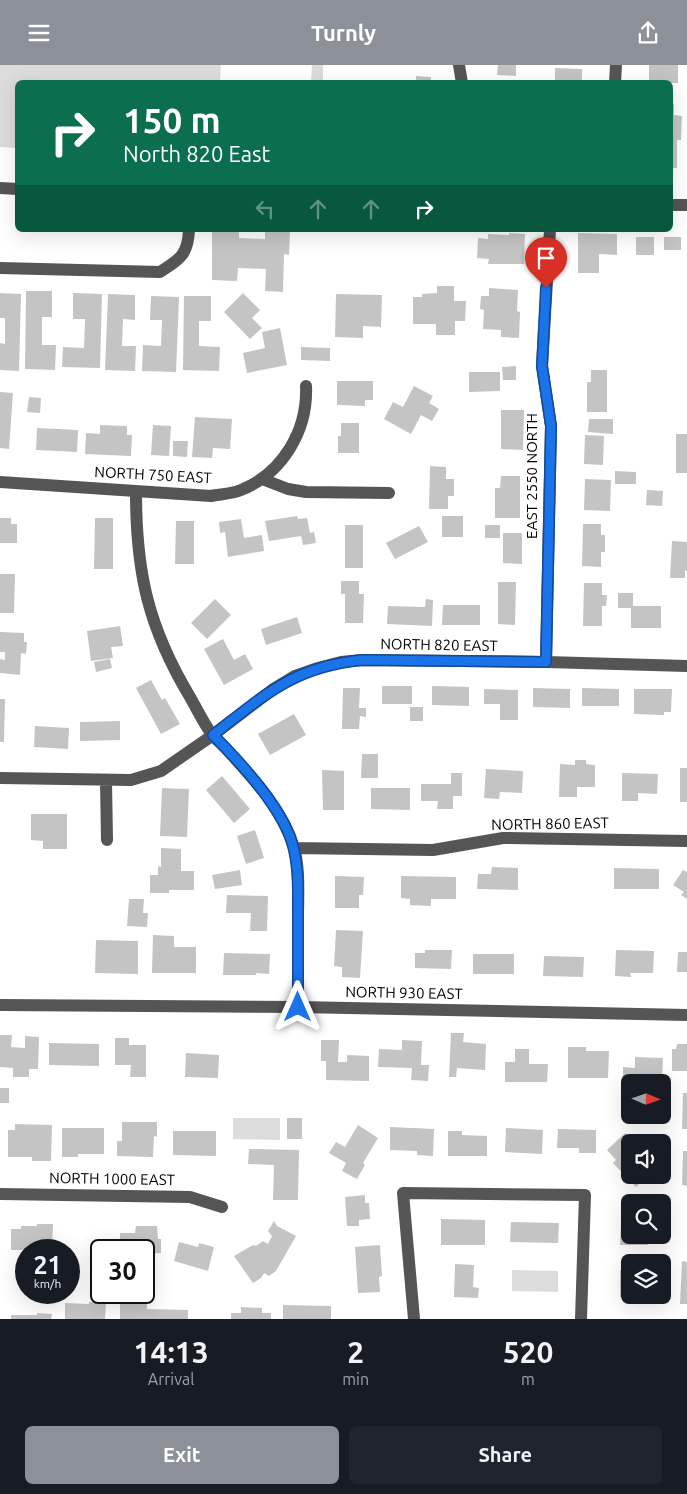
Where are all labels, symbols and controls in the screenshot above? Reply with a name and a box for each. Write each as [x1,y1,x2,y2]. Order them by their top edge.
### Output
icon: menu [25,19,53,47]
icon: share [634,19,662,47]
text: Turnly [311,20,376,45]
icon: right [40,100,105,165]
text: 150 m [123,100,221,140]
text: North 820 East [123,141,270,166]
icon: left [251,195,279,223]
icon: ahead [304,195,332,223]
icon: ahead [357,195,385,223]
icon: right [410,195,438,223]
pin [525,237,567,288]
icon: arrive [532,244,560,272]
street label: EAST 2550 NORTH [523,413,540,539]
street label: NORTH 750 EAST [94,463,213,486]
street label: NORTH 820 EAST [380,635,499,654]
street label: NORTH 860 EAST [491,814,610,833]
position arrow [271,980,323,1032]
street label: NORTH 930 EAST [345,983,464,1002]
north arrow [621,1074,671,1124]
map controls [621,1074,671,1304]
button: sound [621,1134,671,1184]
street label: NORTH 1000 EAST [49,1169,176,1188]
button: search [621,1194,671,1244]
speed limit sign: 30 [90,1239,155,1304]
text: 21 [33,1251,62,1279]
button: layers [621,1254,671,1304]
text: km/h [34,1277,61,1290]
text: 14:13 [134,1335,209,1369]
text: 2 [347,1335,364,1369]
text: 520 [503,1335,553,1369]
text: Arrival [148,1370,194,1388]
text: min [342,1370,369,1388]
text: m [521,1370,535,1388]
button: Exit [25,1426,339,1484]
button: Share [349,1426,662,1484]

